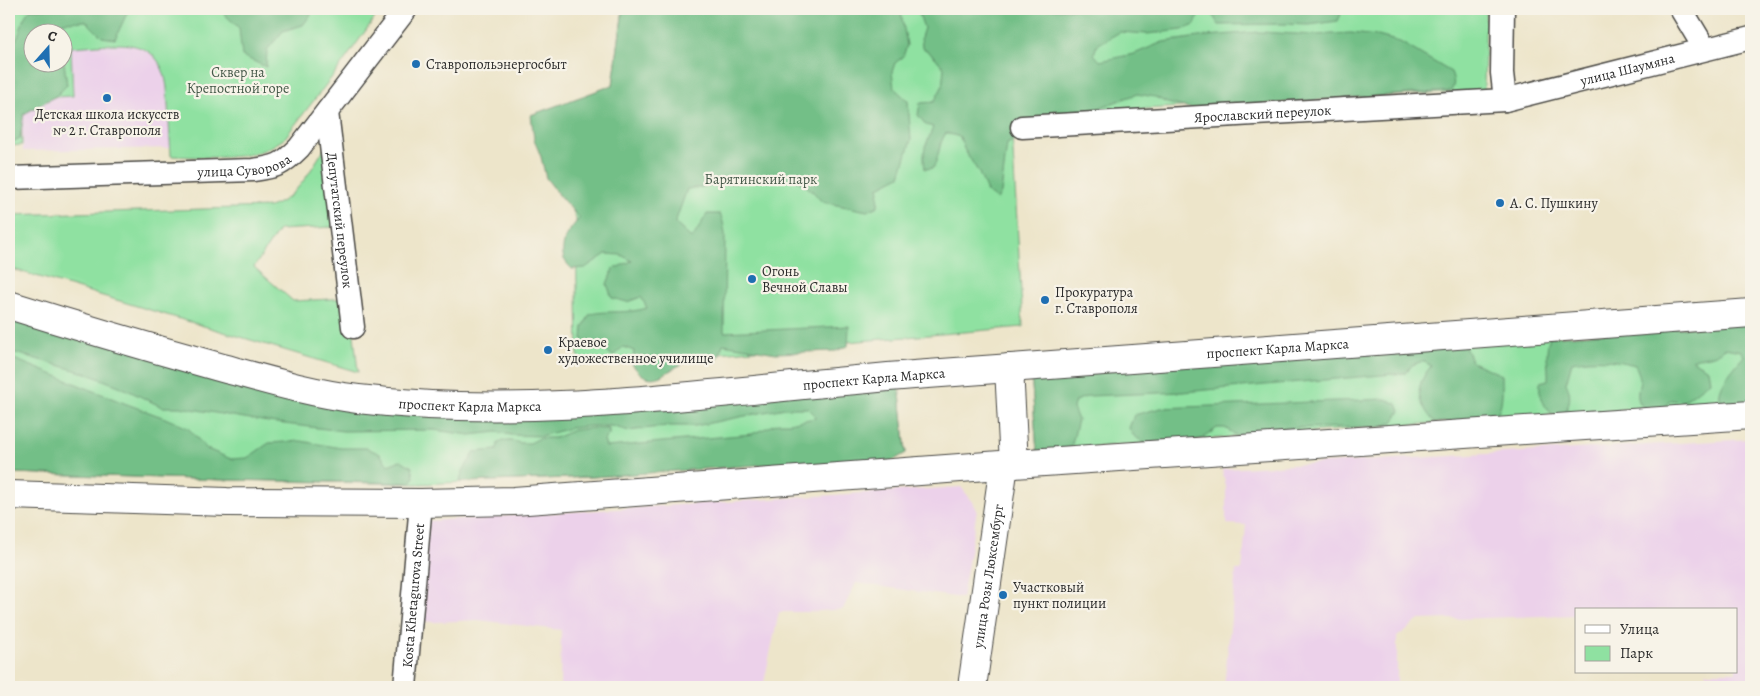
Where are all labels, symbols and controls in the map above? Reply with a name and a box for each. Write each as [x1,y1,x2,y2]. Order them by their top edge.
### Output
north arrow [22,22,72,72]
text: С [45,26,60,47]
street label: улица Шаумяна [1577,48,1677,91]
place label: Ставропольэнергосбыт [426,55,567,74]
marker: Ставропольэнергосбыт [410,58,422,70]
park label: Сквер на Крепостной горе [187,63,289,98]
marker: Детская школа искусств № 2 г. Ставрополя [101,92,113,104]
street label: Ярославский переулок [1193,101,1332,127]
place label: Детская школа искусств № 2 г. Ставрополя [35,105,180,140]
street label: улица Суворова [196,150,296,182]
street label: Депутатский переулок [322,151,357,289]
park label: Барятинский парк [705,170,817,189]
place label: А. С. Пушкину [1509,194,1598,213]
marker: А. С. Пушкину [1494,197,1506,209]
place label: Огонь Вечной Славы [762,262,848,297]
marker: Огонь Вечной Славы [746,273,758,285]
place label: Прокуратура г. Ставрополя [1055,283,1138,318]
marker: Прокуратура г. Ставрополя [1039,294,1051,306]
place label: Краевое художественное училище [558,333,714,368]
street label: проспект Карла Маркса [1206,334,1350,363]
marker: Краевое художественное училище [542,344,554,356]
street label: проспект Карла Маркса [802,364,946,395]
street label: проспект Карла Маркса [398,394,542,417]
street label: улица Розы Люксембург [969,503,1008,651]
street label: Kosta Khetagurova Street [398,522,429,668]
place label: Участковый пункт полиции [1013,578,1106,613]
marker: Участковый пункт полиции [997,589,1009,601]
legend [1575,608,1738,674]
text: Улица [1620,619,1659,639]
text: Парк [1620,643,1653,663]

